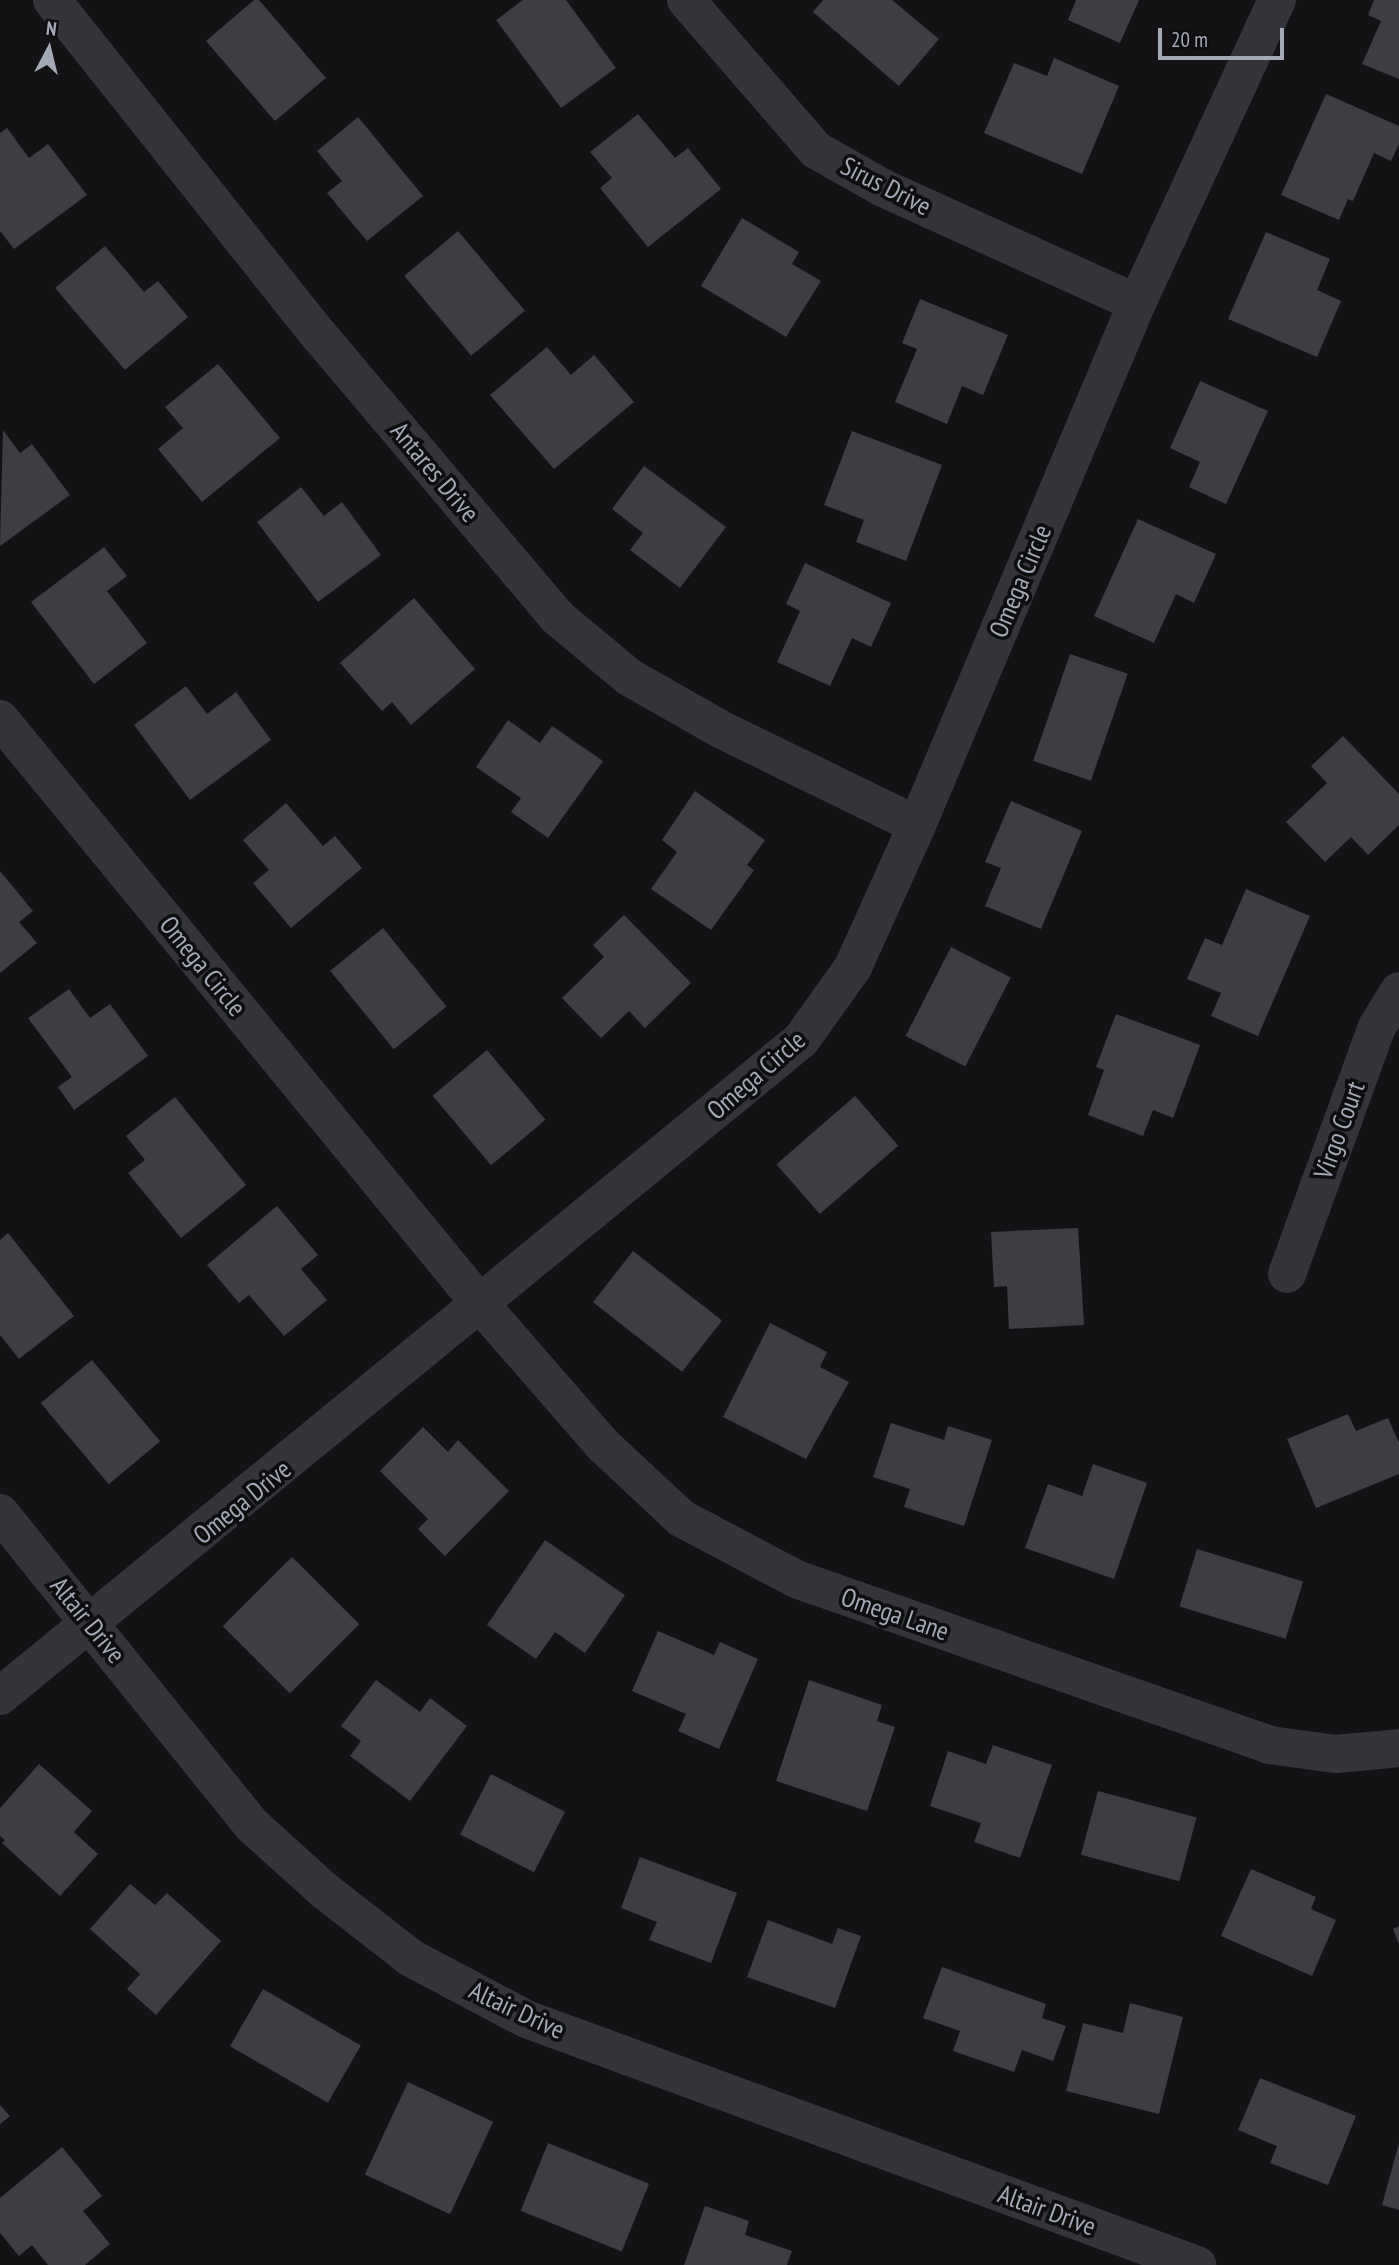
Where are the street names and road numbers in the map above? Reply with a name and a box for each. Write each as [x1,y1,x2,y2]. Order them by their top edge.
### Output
street label: Sirus Drive [836,150,936,222]
street label: Antares Drive [384,416,486,528]
street label: Omega Circle [982,520,1058,642]
street label: Omega Circle [153,910,253,1022]
street label: Omega Circle [701,1024,811,1126]
street label: Virgo Court [1307,1077,1371,1183]
street label: Omega Drive [187,1453,297,1551]
street label: Altair Drive [44,1571,132,1669]
street label: Omega Lane [837,1581,953,1647]
street label: Altair Drive [464,1974,570,2046]
street label: Altair Drive [994,2178,1100,2242]

